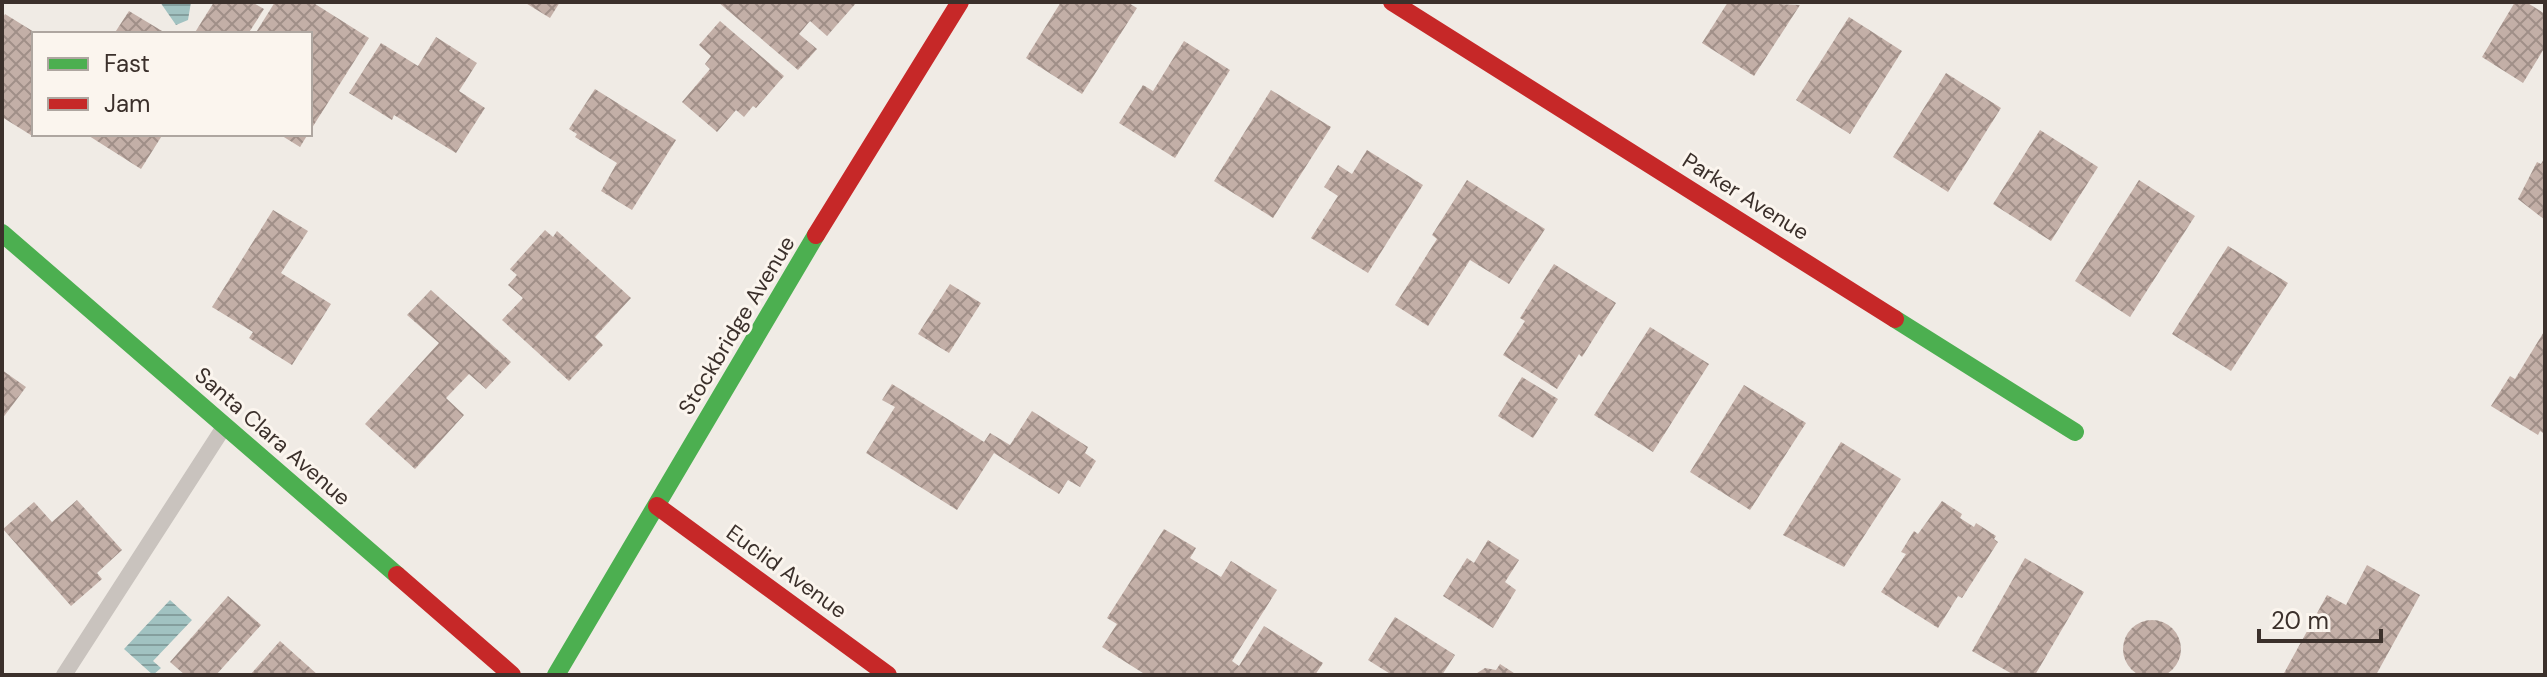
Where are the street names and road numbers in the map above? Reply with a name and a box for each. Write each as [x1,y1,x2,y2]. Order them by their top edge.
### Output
street label: Parker Avenue [1677,146,1814,247]
street label: Stockbridge Avenue [672,230,801,420]
street label: Santa Clara Avenue [189,361,357,512]
street label: Euclid Avenue [721,518,853,625]

